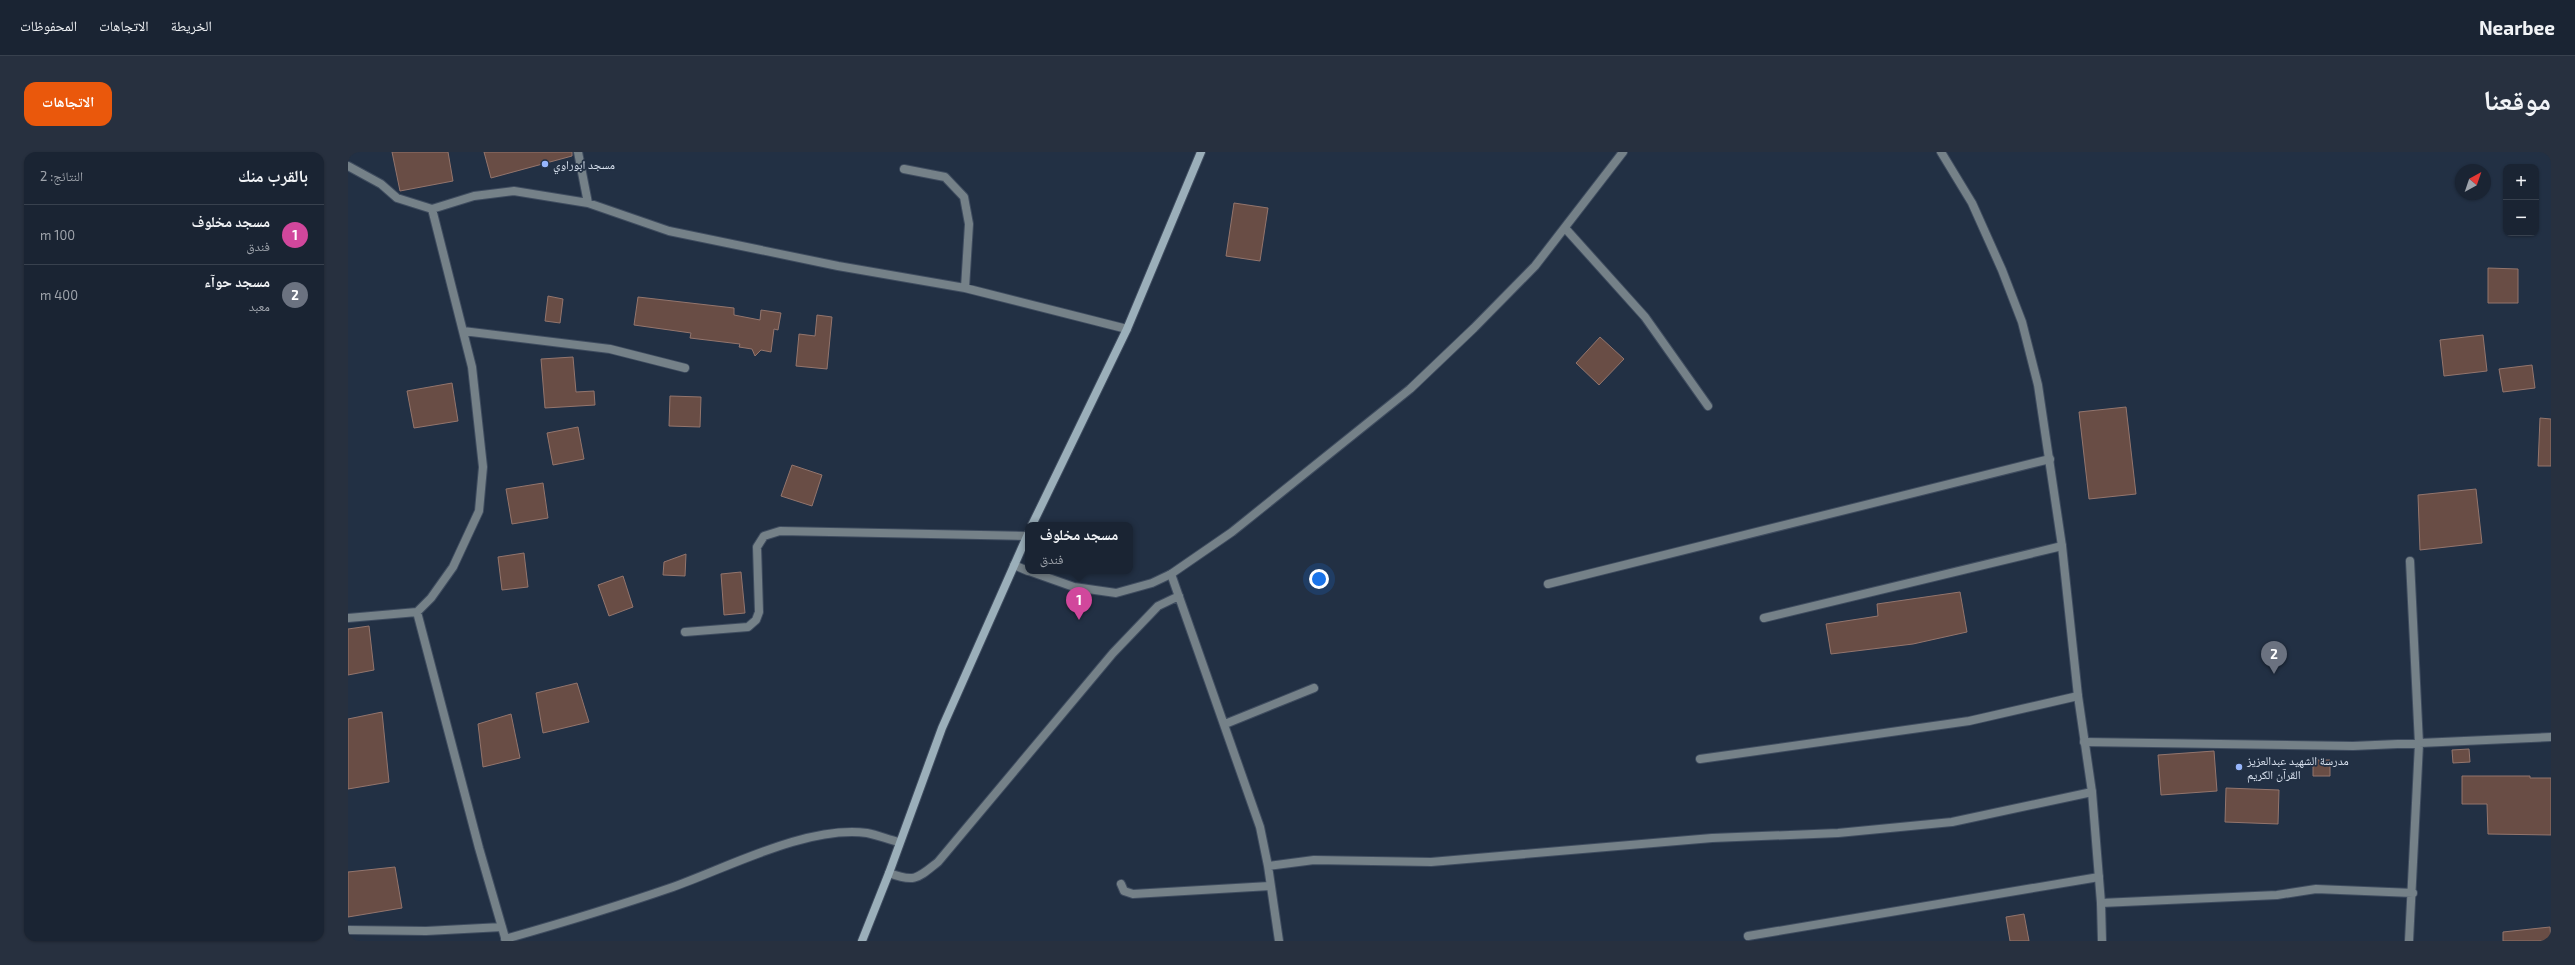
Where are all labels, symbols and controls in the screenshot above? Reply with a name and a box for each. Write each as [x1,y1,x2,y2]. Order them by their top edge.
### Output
text: Nearbee [2479,16,2555,39]
text: المحفوظات [20,17,77,34]
text: الاتجاهات [99,17,149,34]
text: الخريطة [171,17,212,34]
button: الاتجاهات [24,82,112,126]
text: موقعنا [2483,82,2551,116]
place label: مسجد ابوراوي [553,157,615,175]
marker: مسجد ابوراوي [540,159,550,169]
north arrow [2455,164,2491,200]
map controls [2503,164,2539,236]
button: + [2503,164,2539,200]
text: بالقرب منك [238,165,308,185]
text: النتائج: 2 [40,168,83,184]
button: − [2503,200,2539,236]
text: مسجد مخلوف [191,212,270,230]
text: 100 m [40,227,75,243]
text: 1 [292,227,298,243]
text: فندق [246,238,270,254]
text: مسجد حوآء [204,272,270,290]
text: 400 m [40,287,78,303]
text: 2 [291,287,299,303]
text: معبد [249,298,270,314]
popup [1025,522,1133,574]
text: مسجد مخلوف [1040,525,1118,543]
text: فندق [1040,551,1064,567]
your location [1309,569,1329,589]
pin: 1 [1066,587,1092,620]
pin: 2 [2261,641,2287,674]
place label: مدرسة الشهيد عبدالعزيز القرآن الكريم [2246,753,2349,783]
marker: مدرسة الشهيد عبدالعزيز القرآن الكريم [2234,762,2244,772]

